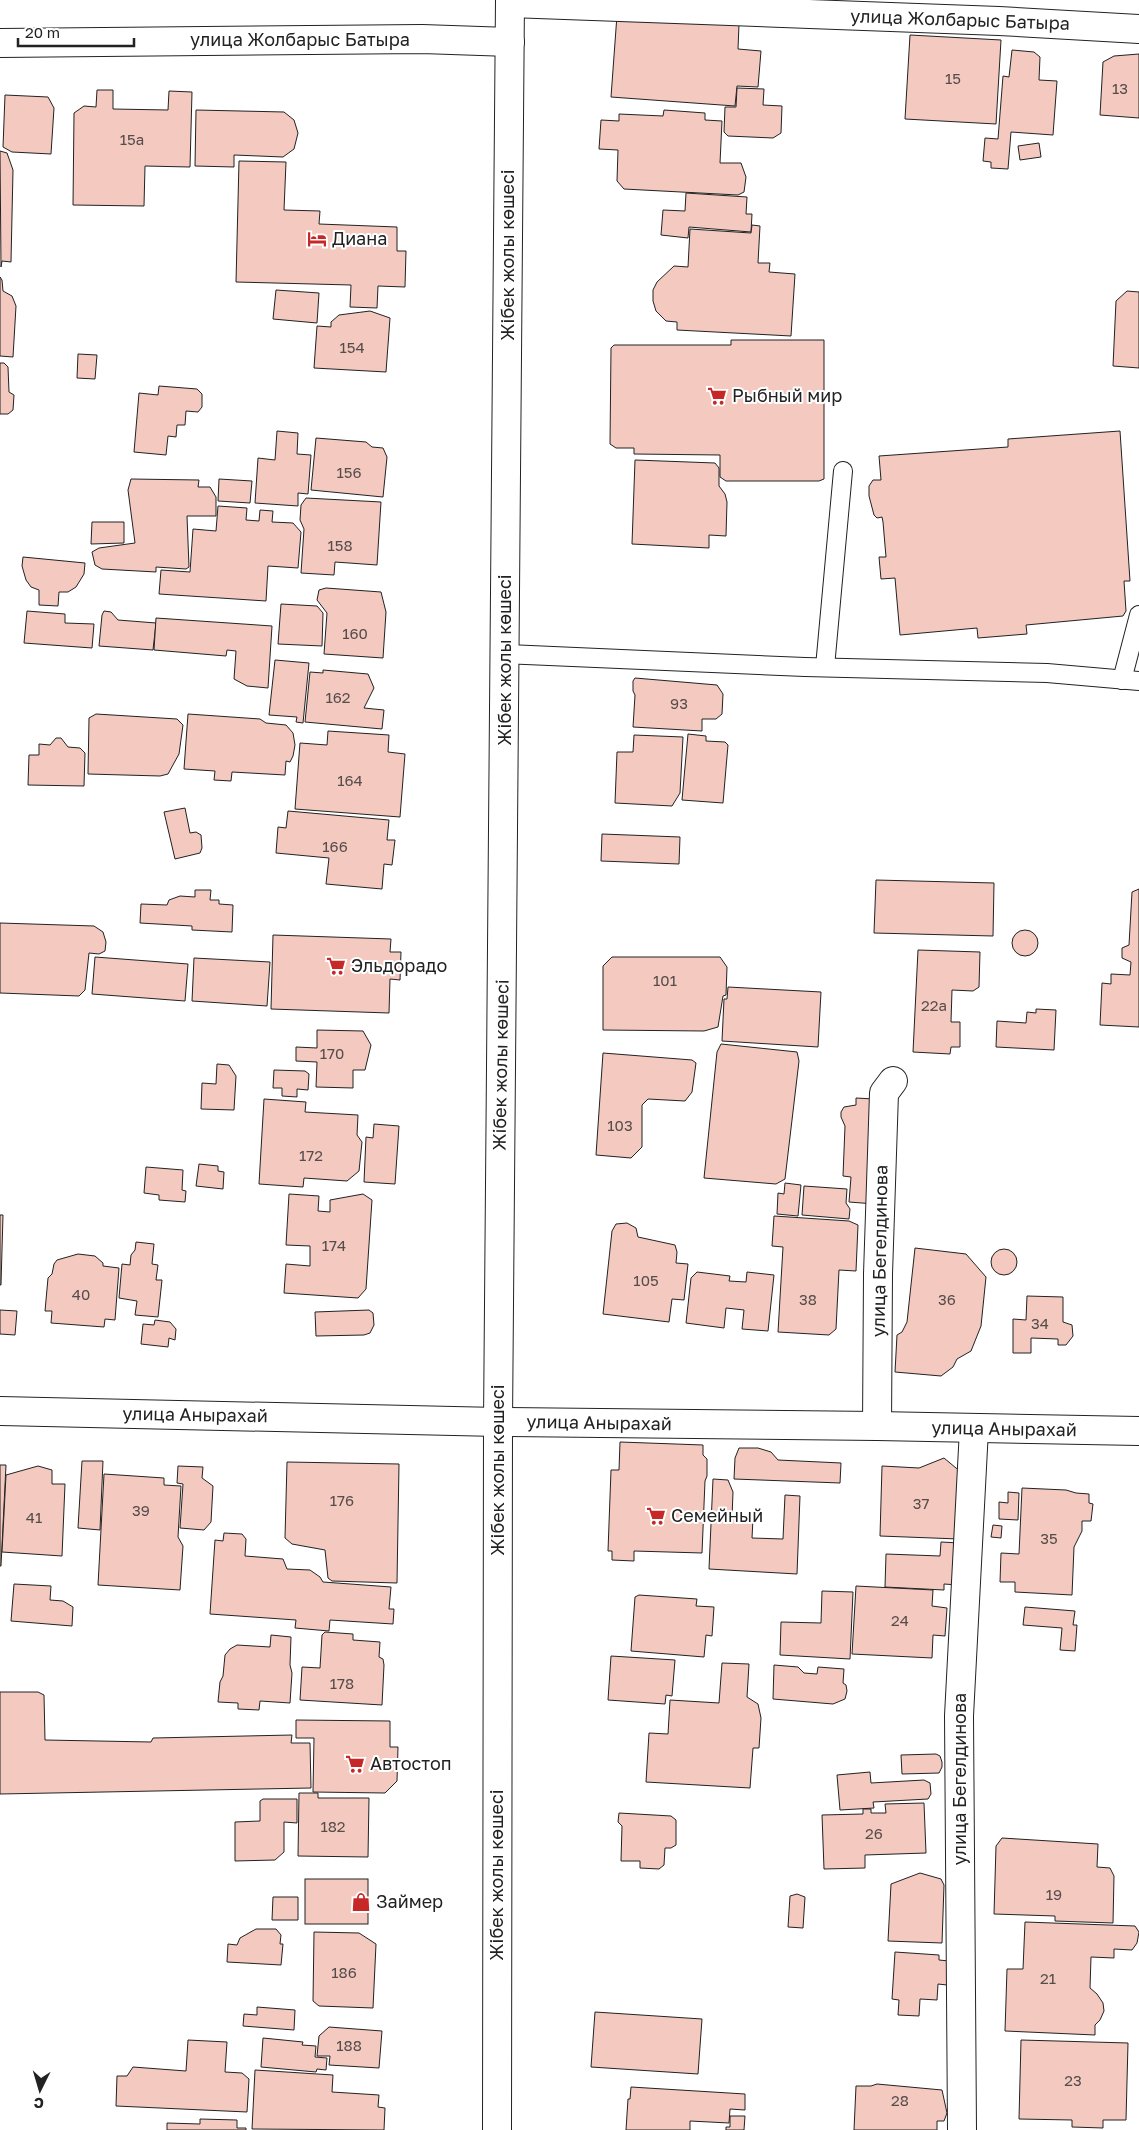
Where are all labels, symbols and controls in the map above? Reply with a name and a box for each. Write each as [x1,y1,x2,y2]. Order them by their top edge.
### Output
street label: улица Жолбарыс Батыра [850,4,1070,34]
scale bar [18,15,134,47]
text: 20 m [25,23,60,41]
street label: улица Жолбарыс Батыра [190,28,410,50]
house number: 15 [945,69,961,87]
house number: 13 [1112,79,1128,97]
house number: 15а [120,130,144,148]
street label: Жібек жолы көшесі [496,169,518,341]
place label: Диана [332,227,387,249]
hotel icon: Диана [306,228,328,250]
house number: 154 [339,338,365,356]
place label: Рыбный мир [732,384,842,406]
supermarket icon: Рыбный мир [706,385,728,407]
house number: 156 [336,463,362,481]
house number: 158 [327,536,353,554]
street label: Жібек жолы көшесі [493,574,515,746]
house number: 160 [342,624,368,642]
house number: 162 [325,688,351,706]
house number: 93 [670,694,688,712]
house number: 164 [337,771,363,789]
house number: 166 [322,837,348,855]
place label: Эльдорадо [351,954,447,976]
supermarket icon: Эльдорадо [325,955,347,977]
house number: 101 [653,971,677,989]
street label: Жібек жолы көшесі [488,979,512,1151]
house number: 22а [921,996,947,1014]
house number: 170 [320,1044,344,1062]
house number: 103 [607,1116,633,1134]
house number: 172 [299,1146,323,1164]
street label: улица Бегелдинова [866,1165,892,1337]
house number: 174 [322,1236,346,1254]
house number: 105 [633,1271,659,1289]
house number: 40 [72,1285,90,1303]
house number: 38 [799,1290,817,1308]
house number: 36 [938,1290,956,1308]
house number: 34 [1031,1314,1049,1332]
street label: Жібек жолы көшесі [486,1384,508,1556]
street label: улица Анырахай [122,1402,268,1426]
street label: улица Анырахай [526,1410,672,1434]
street label: улица Анырахай [931,1416,1077,1440]
house number: 176 [330,1491,354,1509]
house number: 37 [913,1494,929,1512]
house number: 39 [132,1501,150,1519]
place label: Семейный [671,1504,763,1526]
supermarket icon: Семейный [645,1505,667,1527]
house number: 41 [26,1508,42,1526]
house number: 35 [1040,1529,1058,1547]
house number: 24 [891,1611,909,1629]
house number: 178 [330,1674,354,1692]
street label: улица Бегелдинова [948,1693,970,1865]
place label: Автостоп [370,1752,452,1774]
supermarket icon: Автостоп [344,1753,366,1775]
street label: Жібек жолы көшесі [485,1789,507,1961]
house number: 182 [320,1817,346,1835]
house number: 26 [865,1824,883,1842]
house number: 19 [1046,1885,1062,1903]
place label: Займер [376,1890,443,1912]
shop icon: Займер [350,1891,372,1913]
house number: 186 [331,1963,357,1981]
house number: 21 [1040,1969,1056,1987]
house number: 188 [336,2036,362,2054]
north arrow [15,2065,65,2115]
house number: 23 [1064,2071,1082,2089]
house number: 28 [891,2091,909,2109]
text: С [33,2095,45,2112]

